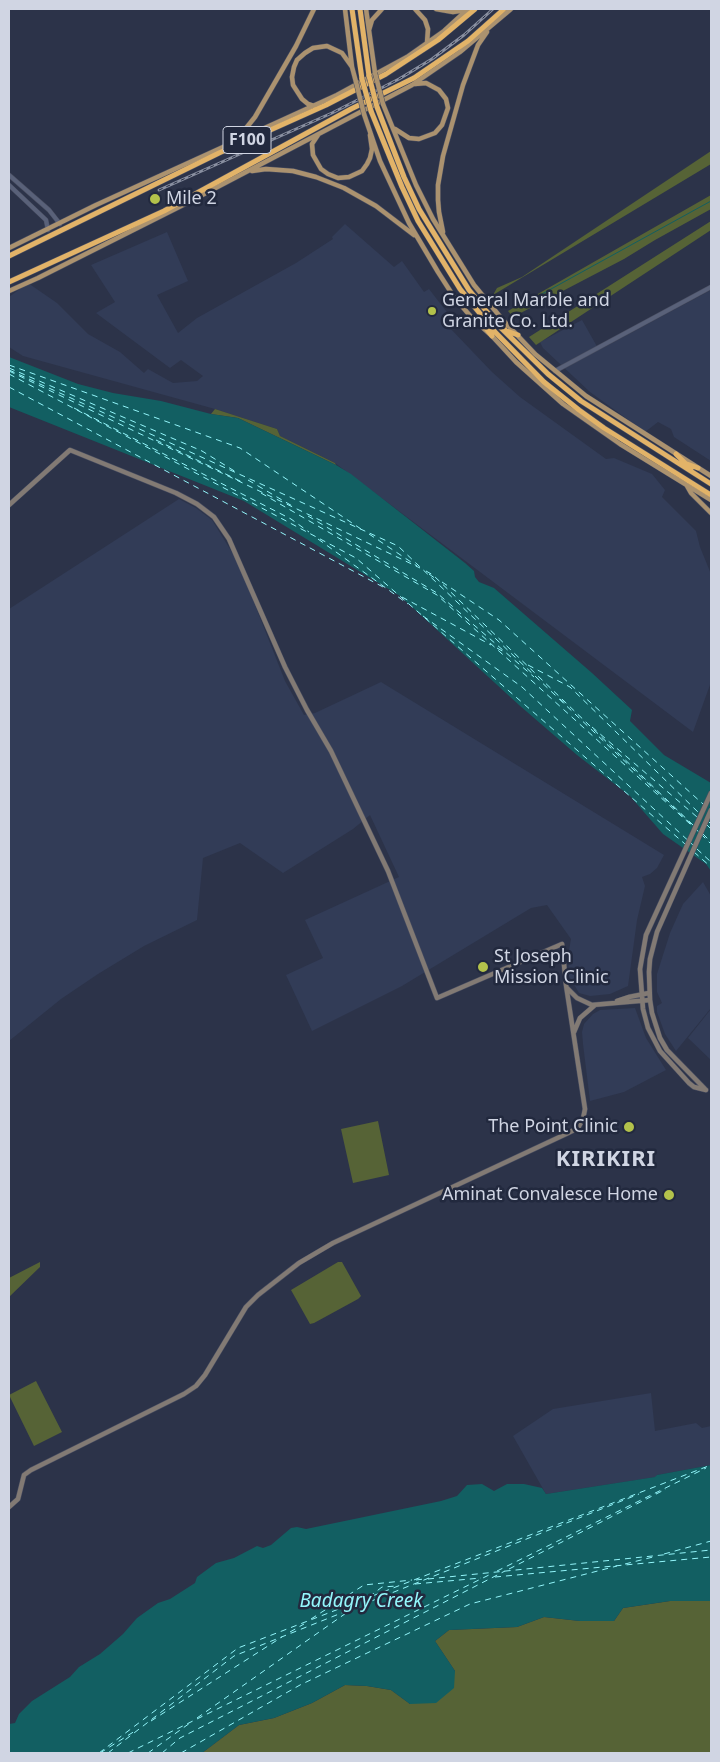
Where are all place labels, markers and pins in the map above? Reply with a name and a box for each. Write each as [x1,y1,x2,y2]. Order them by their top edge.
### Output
place label: Mile 2 [166,188,217,210]
marker: Mile 2 [148,192,162,206]
place label: General Marble and Granite Co. Ltd. [442,290,610,332]
marker: General Marble and Granite Co. Ltd. [426,305,438,317]
place label: St Joseph Mission Clinic [494,946,609,989]
marker: St Joseph Mission Clinic [476,960,490,974]
place label: The Point Clinic [488,1116,618,1138]
marker: The Point Clinic [622,1120,636,1134]
place label: Aminat Convalesce Home [442,1184,658,1206]
marker: Aminat Convalesce Home [662,1188,676,1202]

